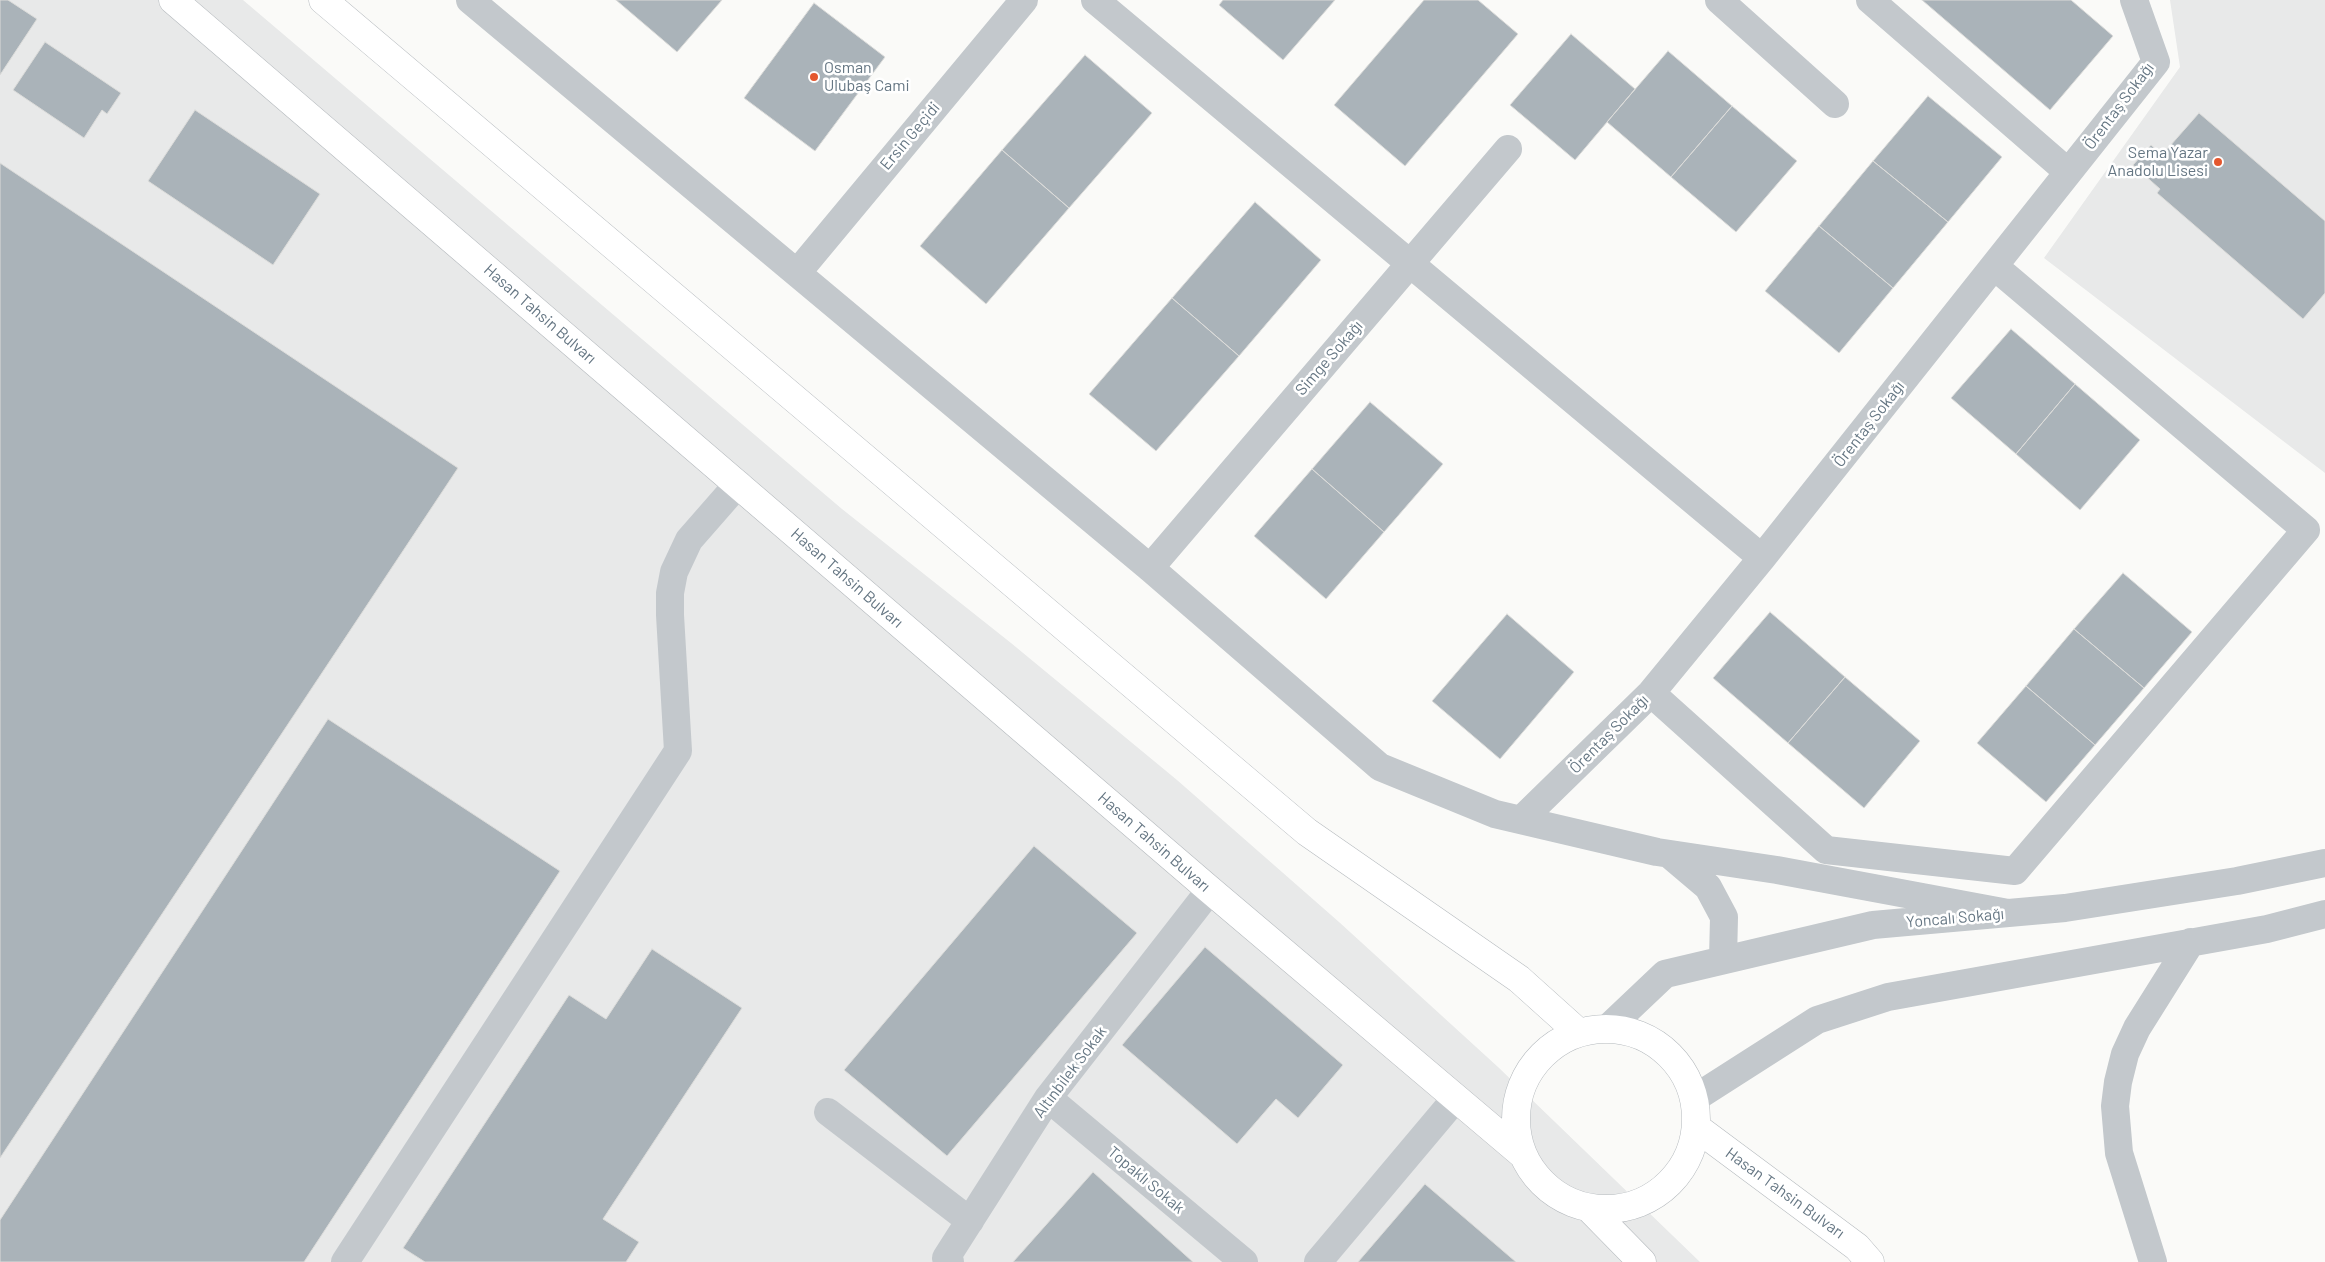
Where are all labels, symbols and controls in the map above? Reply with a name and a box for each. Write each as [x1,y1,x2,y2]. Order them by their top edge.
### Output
place label: Osman Ulubaş Cami [824,58,910,96]
street label: Örentaş Sokağı [2080,59,2158,153]
marker: Osman Ulubaş Cami [808,71,820,83]
street label: Ersin Geçidi [876,98,944,174]
place label: Sema Yazar Anadolu Lisesi [2108,143,2208,181]
marker: Sema Yazar Anadolu Lisesi [2212,156,2224,168]
street label: Hasan Tahsin Bulvarı [480,260,600,368]
street label: Simge Sokağı [1291,317,1367,399]
street label: Örentaş Sokağı [1829,377,1909,471]
street label: Hasan Tahsin Bulvarı [787,524,907,632]
street label: Örentaş Sokağı [1565,690,1653,778]
street label: Hasan Tahsin Bulvarı [1094,788,1214,896]
street label: Yoncalı Sokağı [1905,904,2005,932]
street label: Altınbilek Sokak [1029,1022,1111,1122]
street label: Topaklı Sokak [1104,1142,1188,1218]
street label: Hasan Tahsin Bulvarı [1722,1143,1848,1243]

